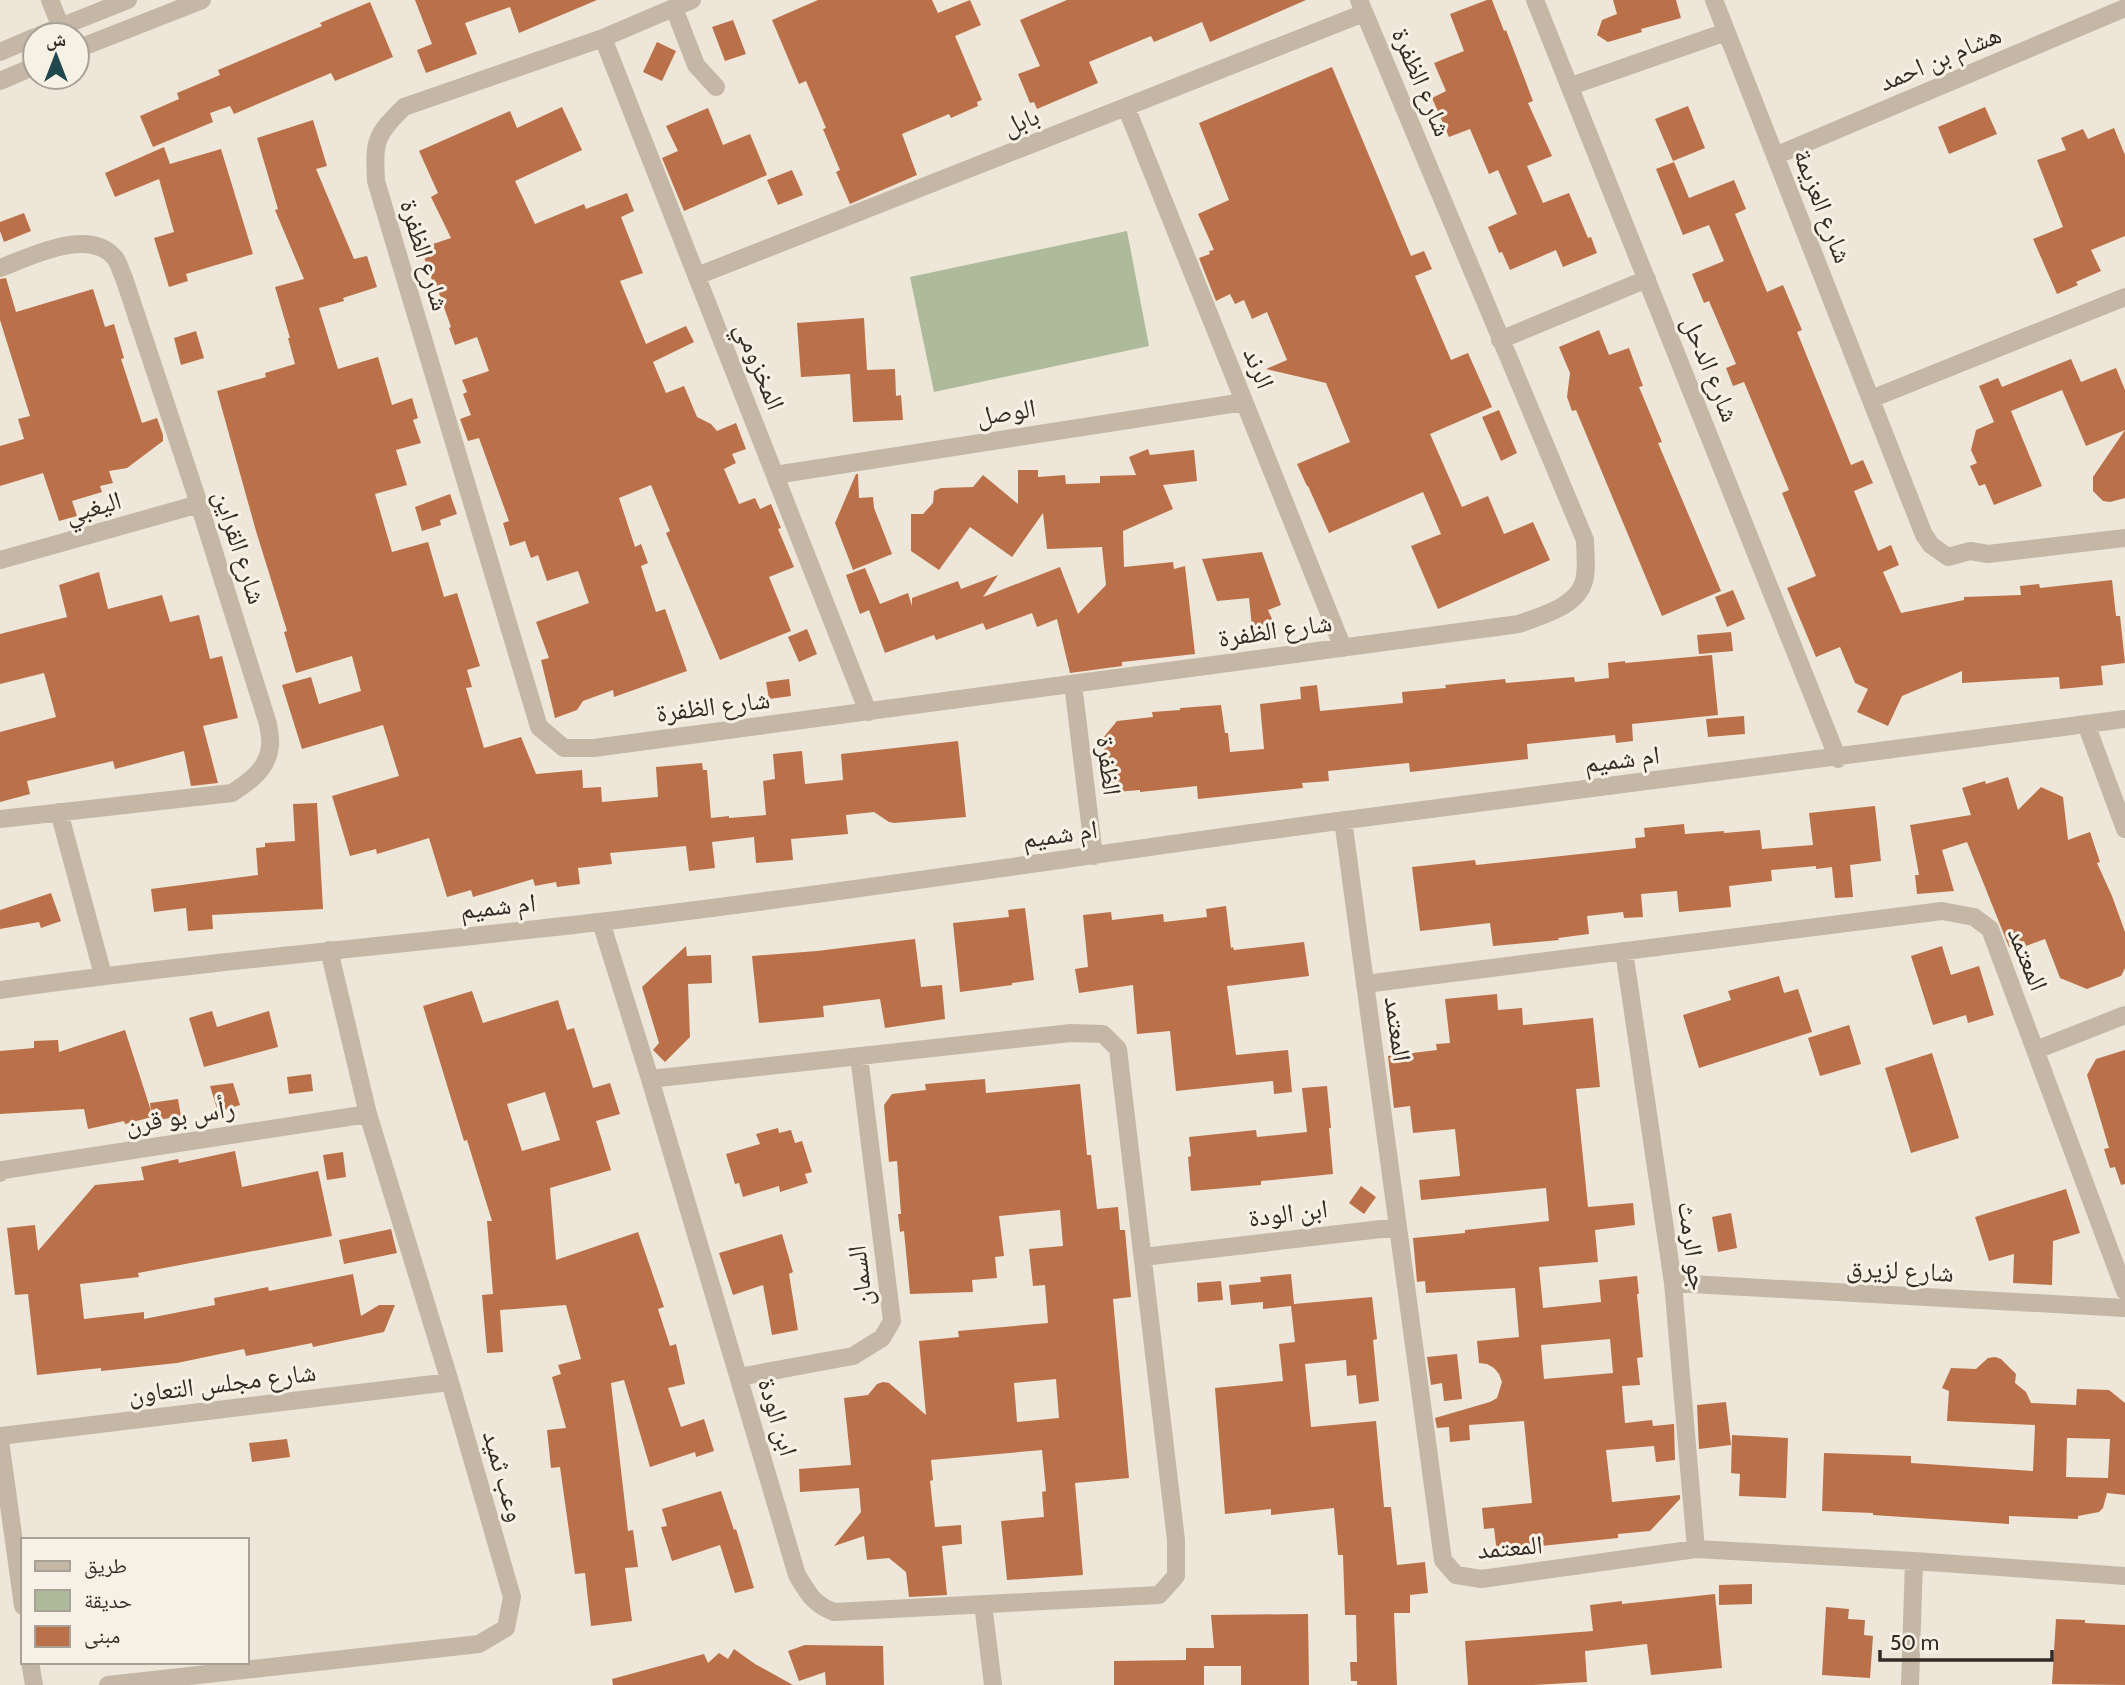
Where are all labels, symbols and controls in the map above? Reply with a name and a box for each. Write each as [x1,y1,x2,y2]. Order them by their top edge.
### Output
street label: هشام بن احمد [1874,18,2007,100]
north arrow [21,21,91,91]
street label: شارع الظفرة [1385,23,1459,141]
text: ش [46,28,66,51]
street label: بابل [998,100,1044,142]
street label: شارع العزيمة [1787,144,1859,268]
street label: شارع الظفرة [393,196,457,314]
street label: شارع الدحل [1675,311,1747,427]
street label: المخزومي [724,317,792,416]
street label: الرند [1236,343,1282,393]
street label: الوصل [974,392,1038,432]
street label: اليغبي [61,484,126,535]
street label: شارع القراين [207,486,273,608]
street label: شارع الظفرة [1216,606,1334,654]
street label: شارع الظفرة [654,683,772,729]
street label: الظفرة [1090,735,1128,797]
street label: ام شميم [1582,739,1662,781]
street label: ام شميم [1020,813,1100,857]
street label: ام شميم [459,886,538,928]
street label: المعتمد [2001,923,2055,995]
street label: المعتمد [1378,994,1418,1064]
street label: رأس بو قرن [123,1092,237,1140]
street label: ابن الودة [1247,1192,1329,1234]
street label: جو الرمث [1671,1199,1715,1293]
street label: السمان [840,1244,880,1308]
street label: شارع لزيرق [1845,1251,1955,1289]
street label: شارع مجلس التعاون [126,1356,318,1410]
street label: ابن الودة [751,1374,805,1460]
street label: وعب ثميد [476,1427,532,1525]
street label: المعتمد [1476,1528,1544,1566]
legend [21,1538,248,1664]
text: طريق [84,1553,127,1579]
text: حديقة [84,1588,132,1613]
scale bar [1880,1618,2052,1662]
text: مبنى [84,1623,120,1649]
text: 50 m [1890,1630,1939,1655]

